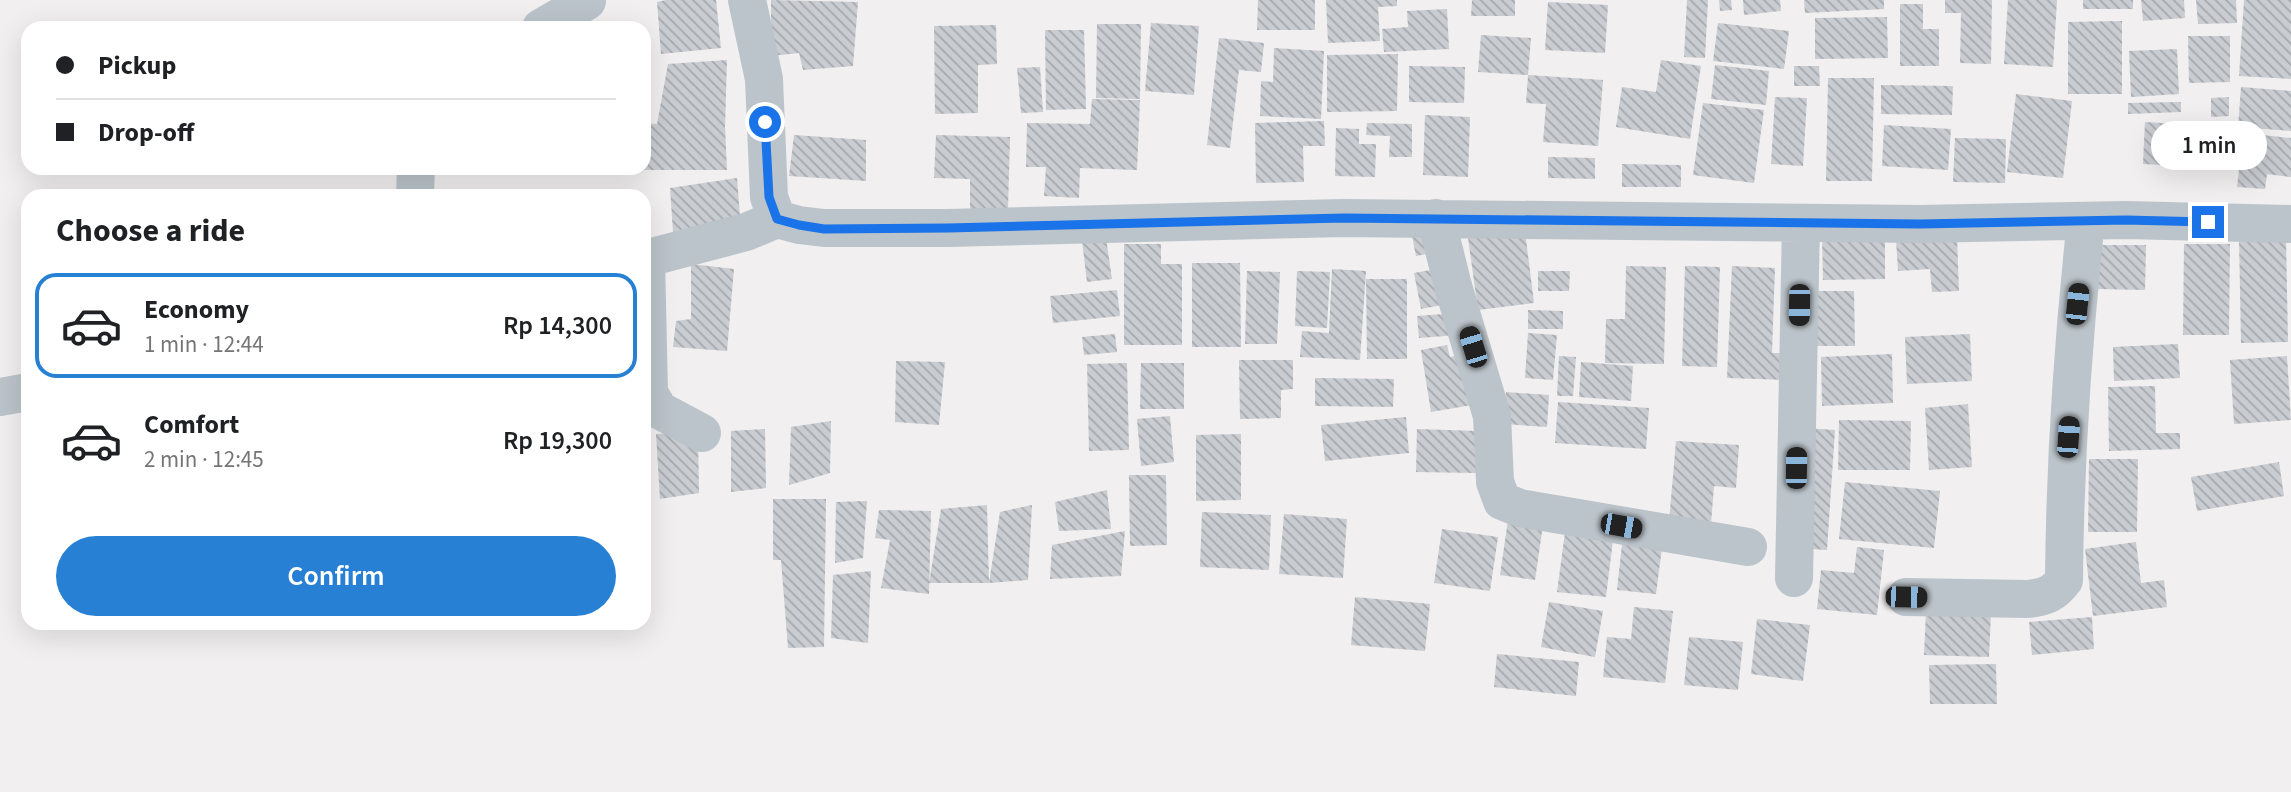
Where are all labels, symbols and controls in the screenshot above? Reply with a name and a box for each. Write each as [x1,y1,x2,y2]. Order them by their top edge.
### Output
text: Pickup [98,47,176,84]
route start [749,106,781,138]
text: Drop-off [98,114,194,151]
callout: 1 min [2150,120,2266,170]
text: 1 min [2182,129,2236,162]
route end [2192,206,2224,238]
text: Choose a ride [56,208,245,254]
car [2065,282,2090,326]
car [1789,284,1810,326]
text: Economy [144,291,249,328]
icon: car [60,294,123,357]
text: Rp 14,300 [503,307,612,344]
car [1457,324,1490,370]
text: 1 min · 12:44 [144,328,264,361]
text: Comfort [144,406,239,443]
icon: car [60,409,123,472]
car [2057,415,2080,459]
text: Rp 19,300 [503,422,612,459]
text: 2 min · 12:45 [144,443,264,476]
car [1786,447,1807,489]
car [1599,512,1644,540]
button: Confirm [56,536,616,616]
car [1885,586,1928,608]

